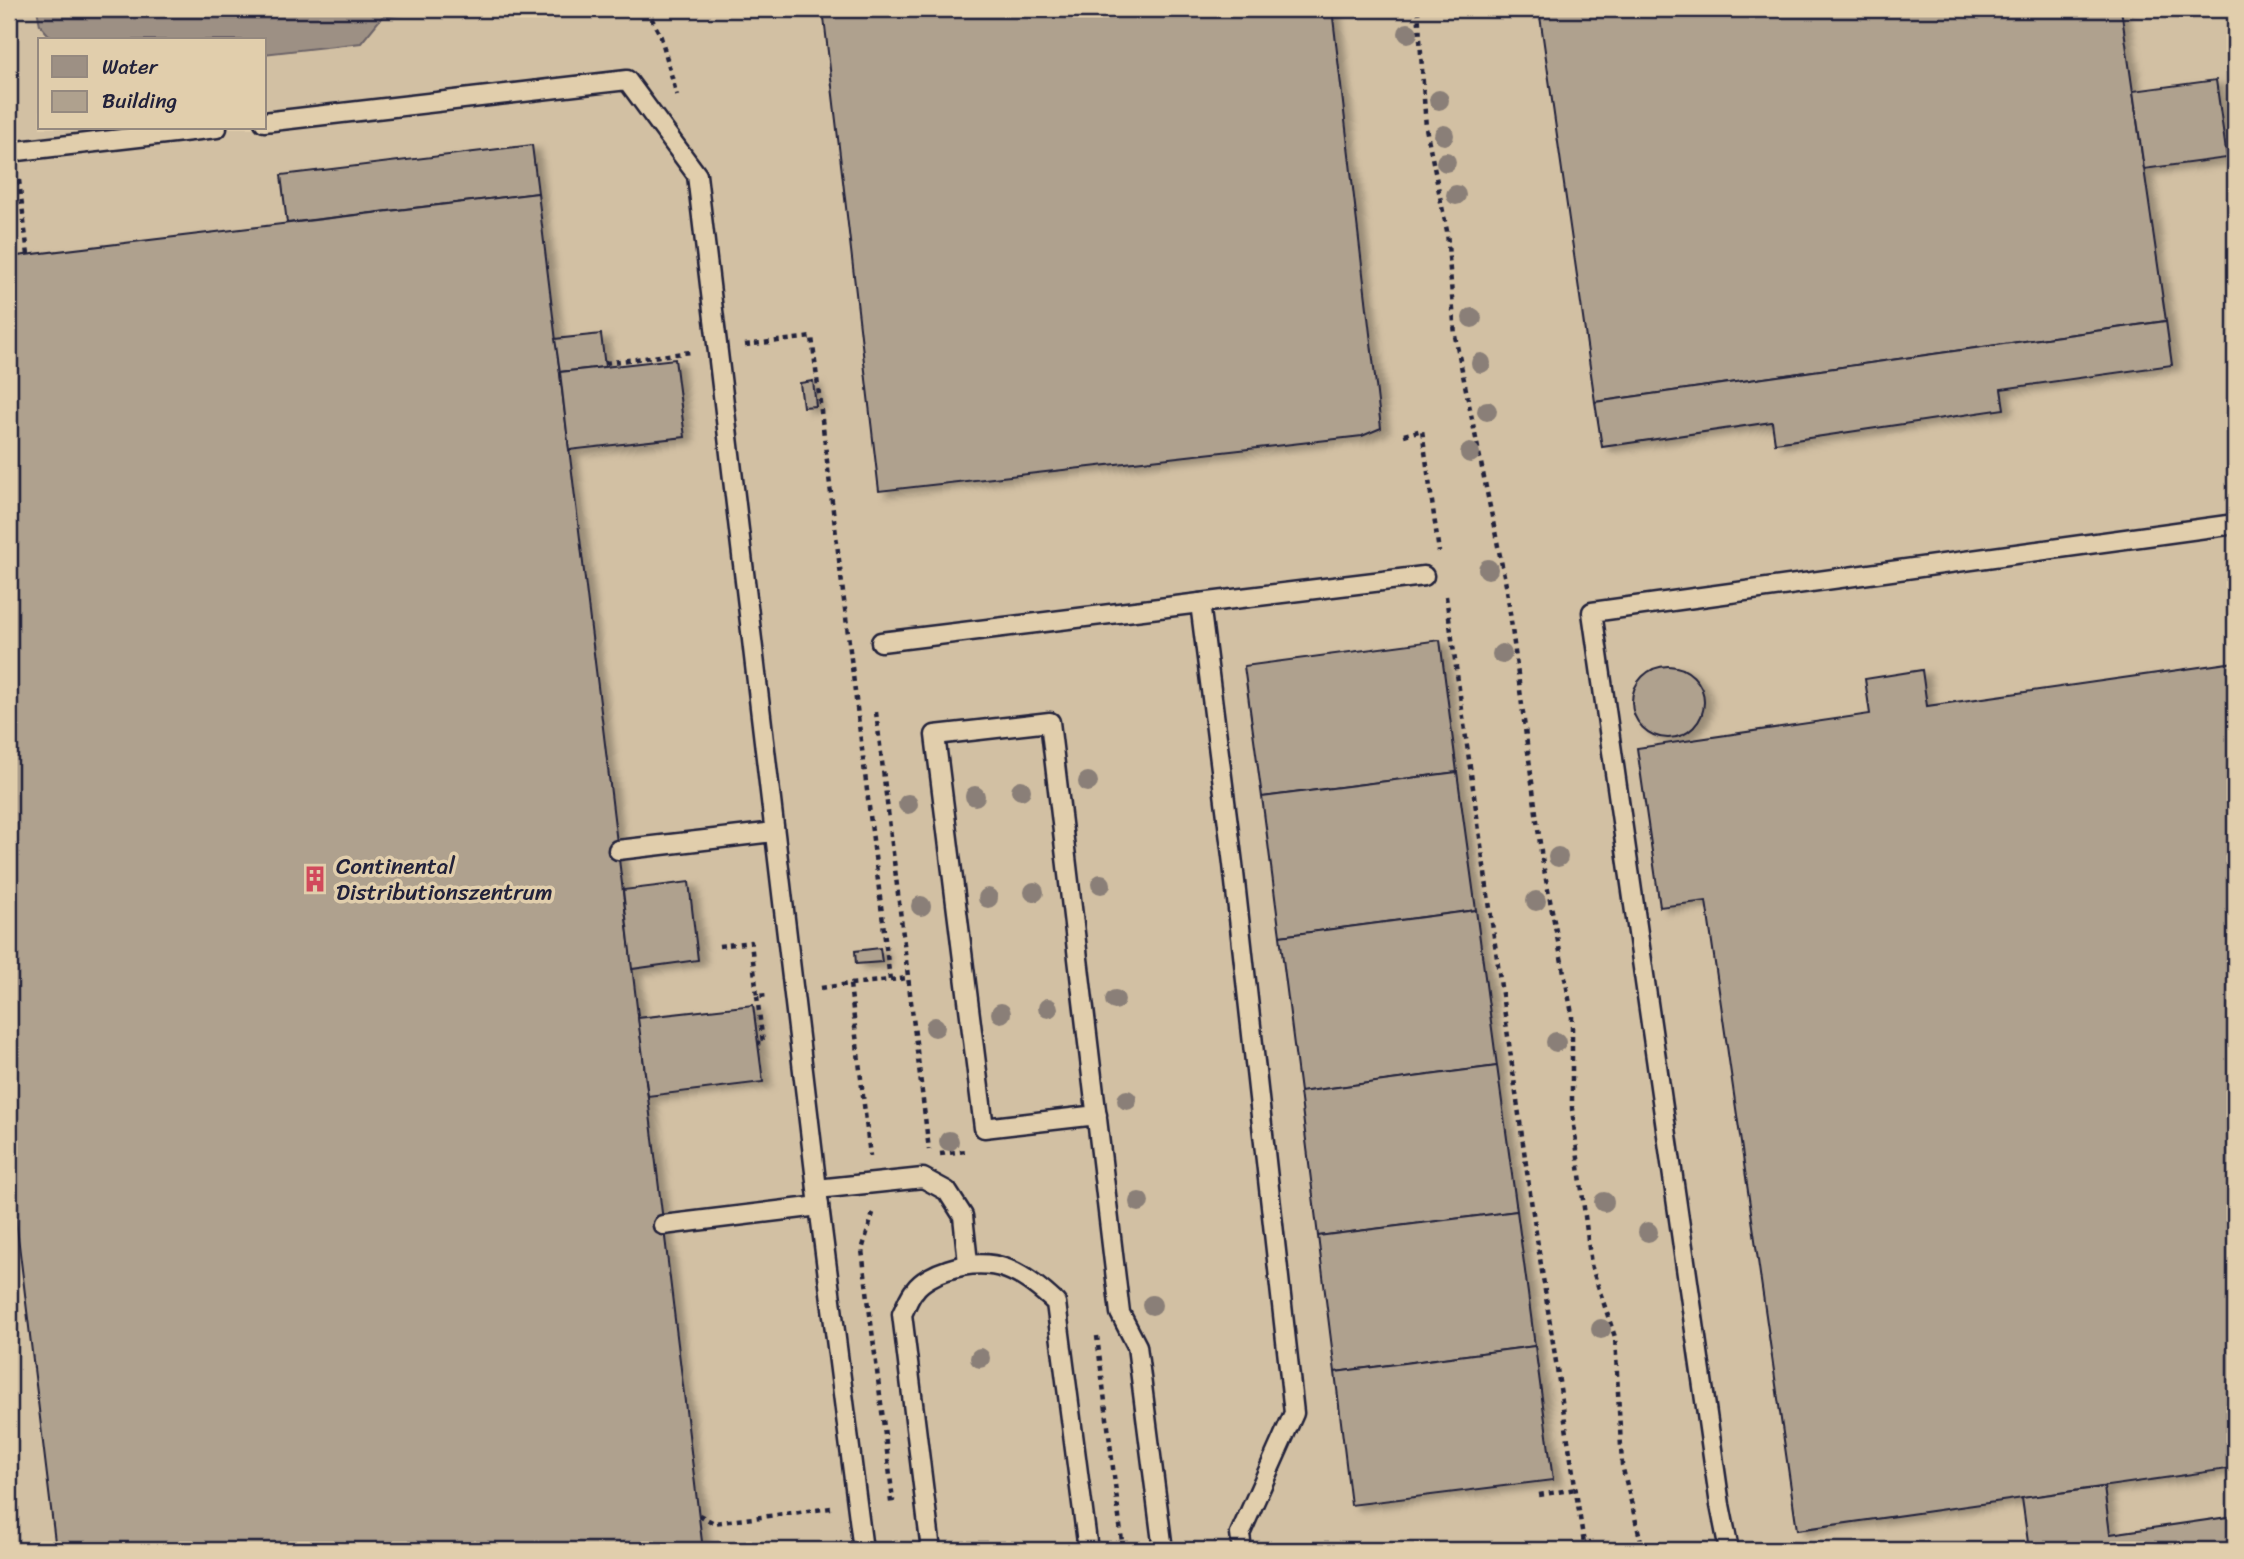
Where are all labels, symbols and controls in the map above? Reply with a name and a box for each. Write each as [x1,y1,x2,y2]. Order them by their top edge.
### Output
legend [38,38,266,130]
text: Water [102,48,159,86]
text: Building [102,82,178,120]
place label: Continental Distributionszentrum [336,846,553,913]
building icon: Continental Distributionszentrum [300,864,330,894]

